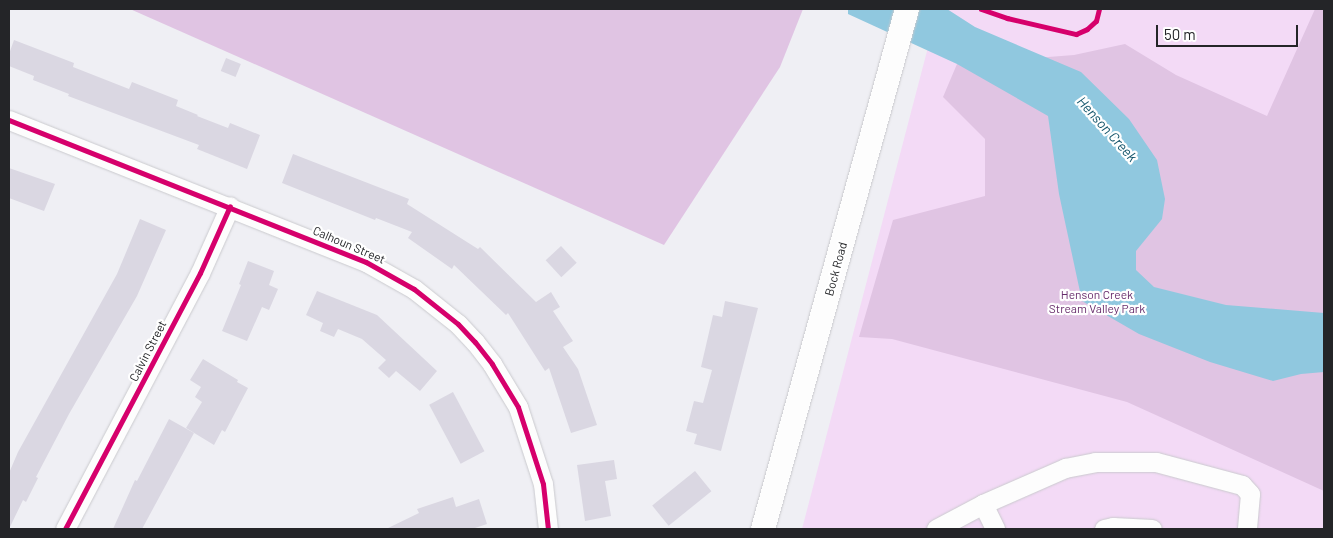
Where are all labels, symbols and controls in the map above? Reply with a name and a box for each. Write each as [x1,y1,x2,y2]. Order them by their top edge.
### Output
scale bar [1158,15,1300,47]
text: 50 m [1164,25,1196,43]
water label: Henson Creek [1073,93,1141,165]
street label: Calhoun Street [311,223,387,267]
street label: Bock Road [822,240,850,298]
park label: Henson Creek Stream Valley Park [1049,288,1145,316]
street label: Calvin Street [126,318,170,384]

